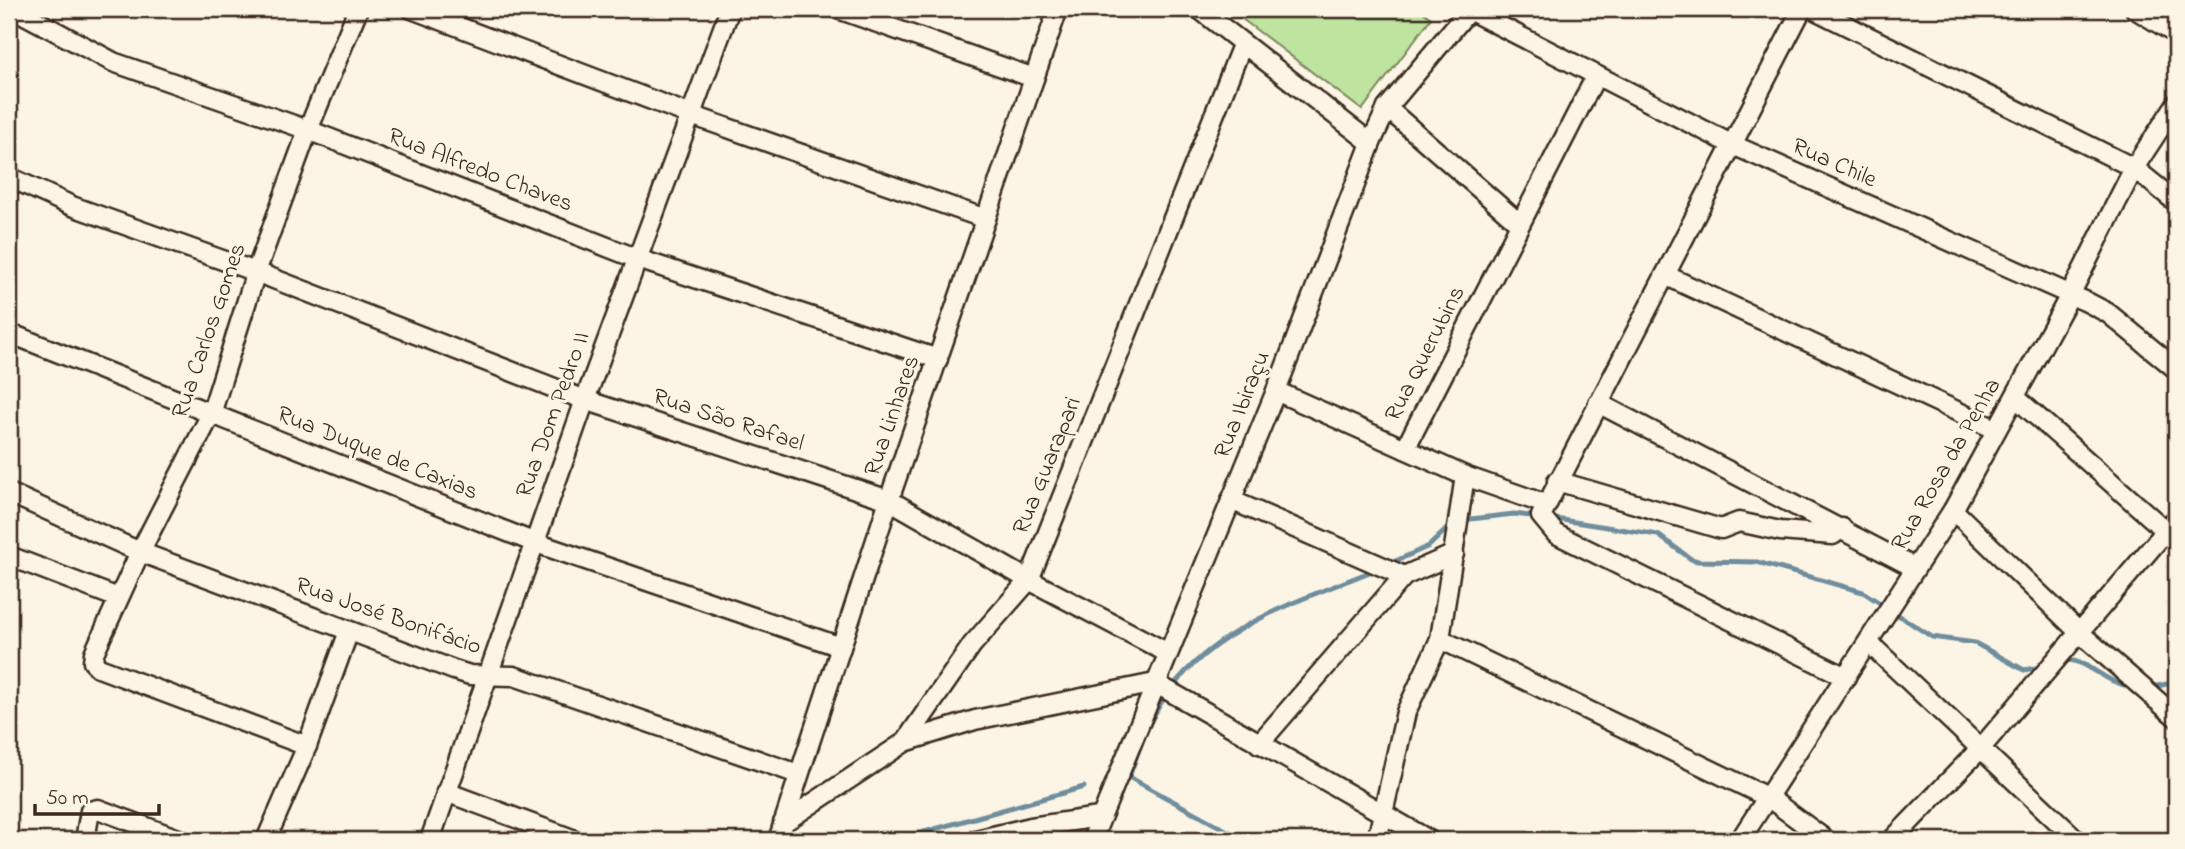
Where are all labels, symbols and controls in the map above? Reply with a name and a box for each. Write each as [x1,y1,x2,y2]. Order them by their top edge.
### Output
street label: Rua Alfredo Chaves [382,120,578,222]
street label: Rua Chile [1786,130,1882,198]
street label: Rua Carlos Gomes [164,239,256,423]
street label: Rua Querubins [1377,280,1475,428]
street label: Rua Dom Pedro II [508,327,600,503]
street label: Rua Ibiraçu [1206,346,1280,464]
street label: Rua Linhares [856,351,930,481]
street label: Rua Rosa da Penha [1883,372,2011,558]
street label: Rua São Rafael [648,380,808,462]
street label: Rua Guarapari [1004,392,1092,540]
street label: Rua Duque de Caxias [271,398,483,510]
street label: Rua José Bonifácio [290,569,486,665]
scale bar [35,772,159,816]
text: 50 m [46,784,89,814]

